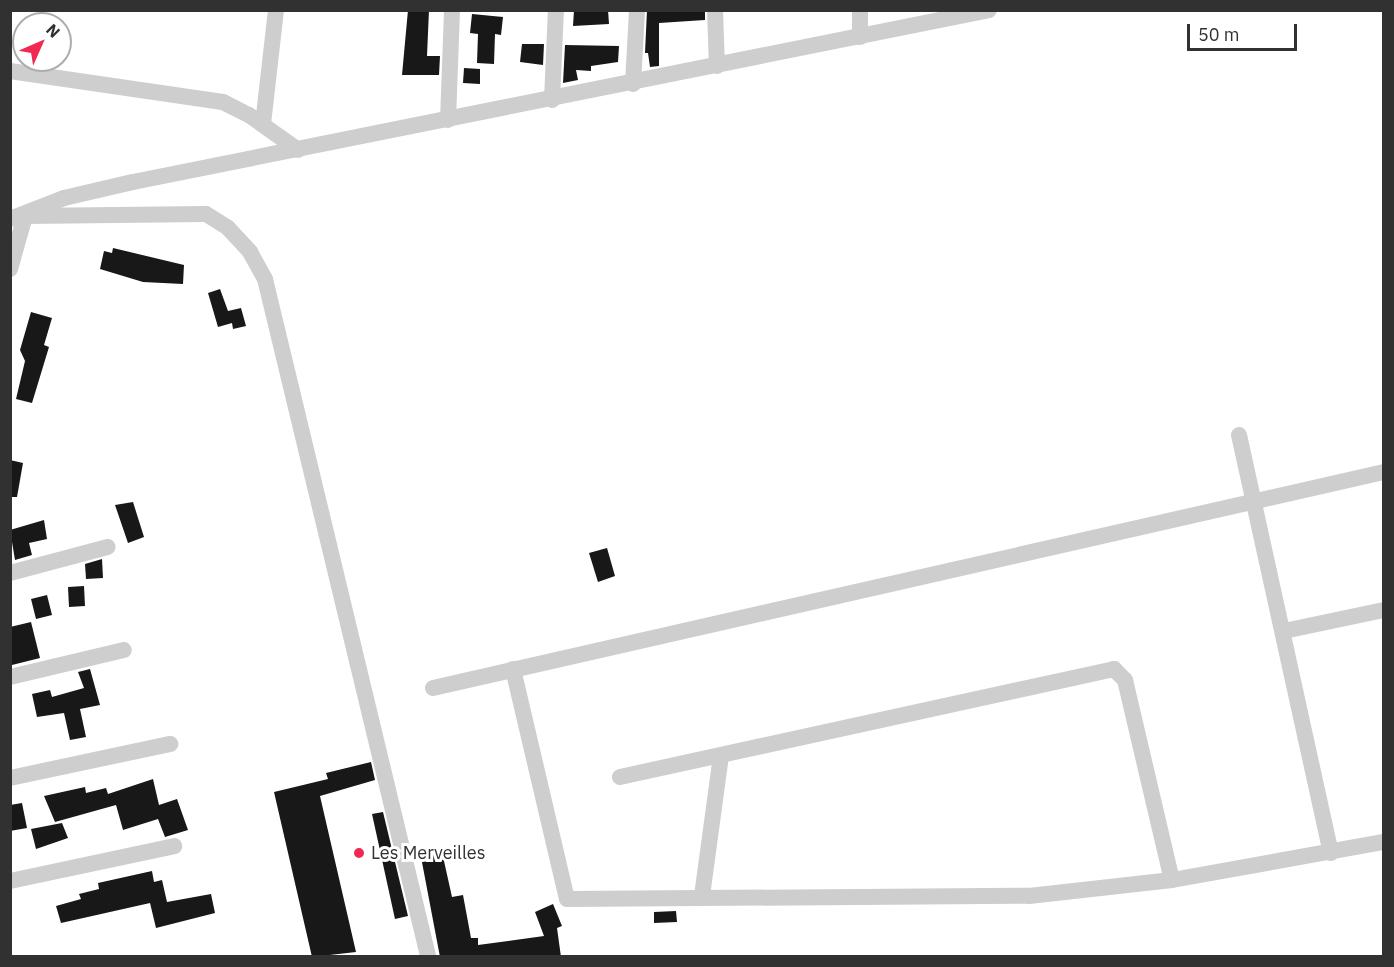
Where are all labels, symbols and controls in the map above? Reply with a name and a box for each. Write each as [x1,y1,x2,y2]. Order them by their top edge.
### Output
north arrow [12,12,72,72]
scale bar [1190,12,1300,50]
text: N [42,20,64,42]
text: 50 m [1198,23,1240,46]
place label: Les Merveilles [371,842,485,864]
marker: Les Merveilles [352,846,366,860]

